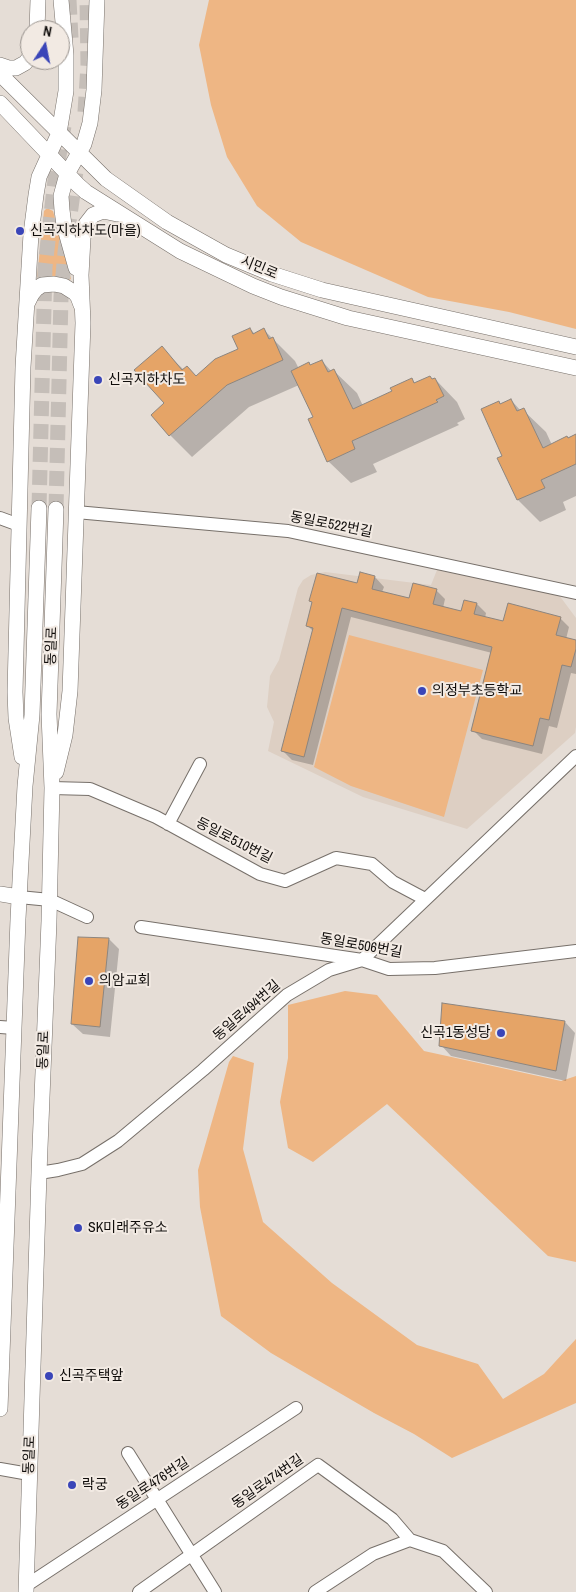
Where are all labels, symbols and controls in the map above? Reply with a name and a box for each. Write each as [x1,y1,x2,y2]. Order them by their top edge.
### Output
north arrow [20,20,70,70]
text: N [42,22,53,41]
place label: 신곡지하차도(마을) [30,223,141,239]
marker: 신곡지하차도(마을) [14,225,26,237]
street label: 시민로 [238,253,280,283]
place label: 신곡지하차도 [108,372,185,388]
marker: 신곡지하차도 [92,374,104,386]
street label: 동일로522번길 [288,509,374,541]
street label: 동일로 [43,626,61,666]
place label: 의정부초등학교 [432,683,522,699]
marker: 의정부초등학교 [416,685,428,697]
street label: 동일로510번길 [193,815,275,867]
street label: 동일로506번길 [318,930,404,962]
place label: 의암교회 [99,973,151,989]
marker: 의암교회 [83,975,95,987]
street label: 동일로494번길 [210,977,284,1045]
place label: 신곡1동성당 [420,1025,491,1041]
marker: 신곡1동성당 [495,1027,507,1039]
street label: 동일로 [35,1030,53,1070]
place label: SK미래주유소 [88,1220,168,1236]
marker: SK미래주유소 [72,1222,84,1234]
place label: 신곡주택앞 [59,1368,123,1384]
marker: 신곡주택앞 [43,1370,55,1382]
street label: 동일로 [21,1435,39,1475]
street label: 동일로474번길 [229,1451,307,1513]
street label: 동일로476번길 [113,1454,193,1514]
place label: 락궁 [82,1477,108,1493]
marker: 락궁 [66,1479,78,1491]

